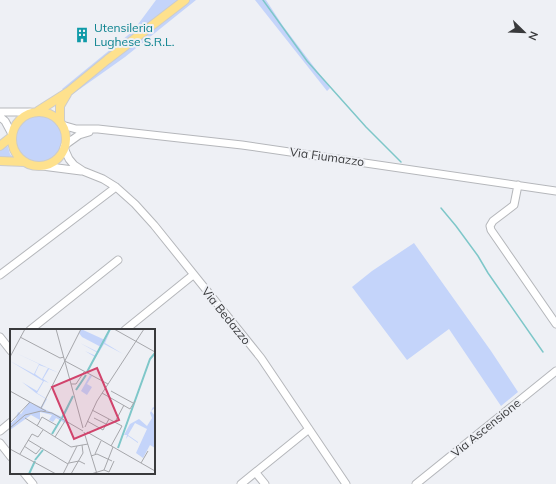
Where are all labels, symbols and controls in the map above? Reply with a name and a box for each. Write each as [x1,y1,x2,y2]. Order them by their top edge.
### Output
north arrow [504,12,544,52]
place label: Utensileria Lughese S.R.L. [94,20,174,49]
building icon: Utensileria Lughese S.R.L. [73,26,91,44]
text: N [525,29,541,42]
street label: Via Fiumazzo [289,144,365,169]
street label: Via Bedazzo [199,284,254,348]
inset map [10,329,155,474]
street label: Via Ascensione [448,395,523,460]

